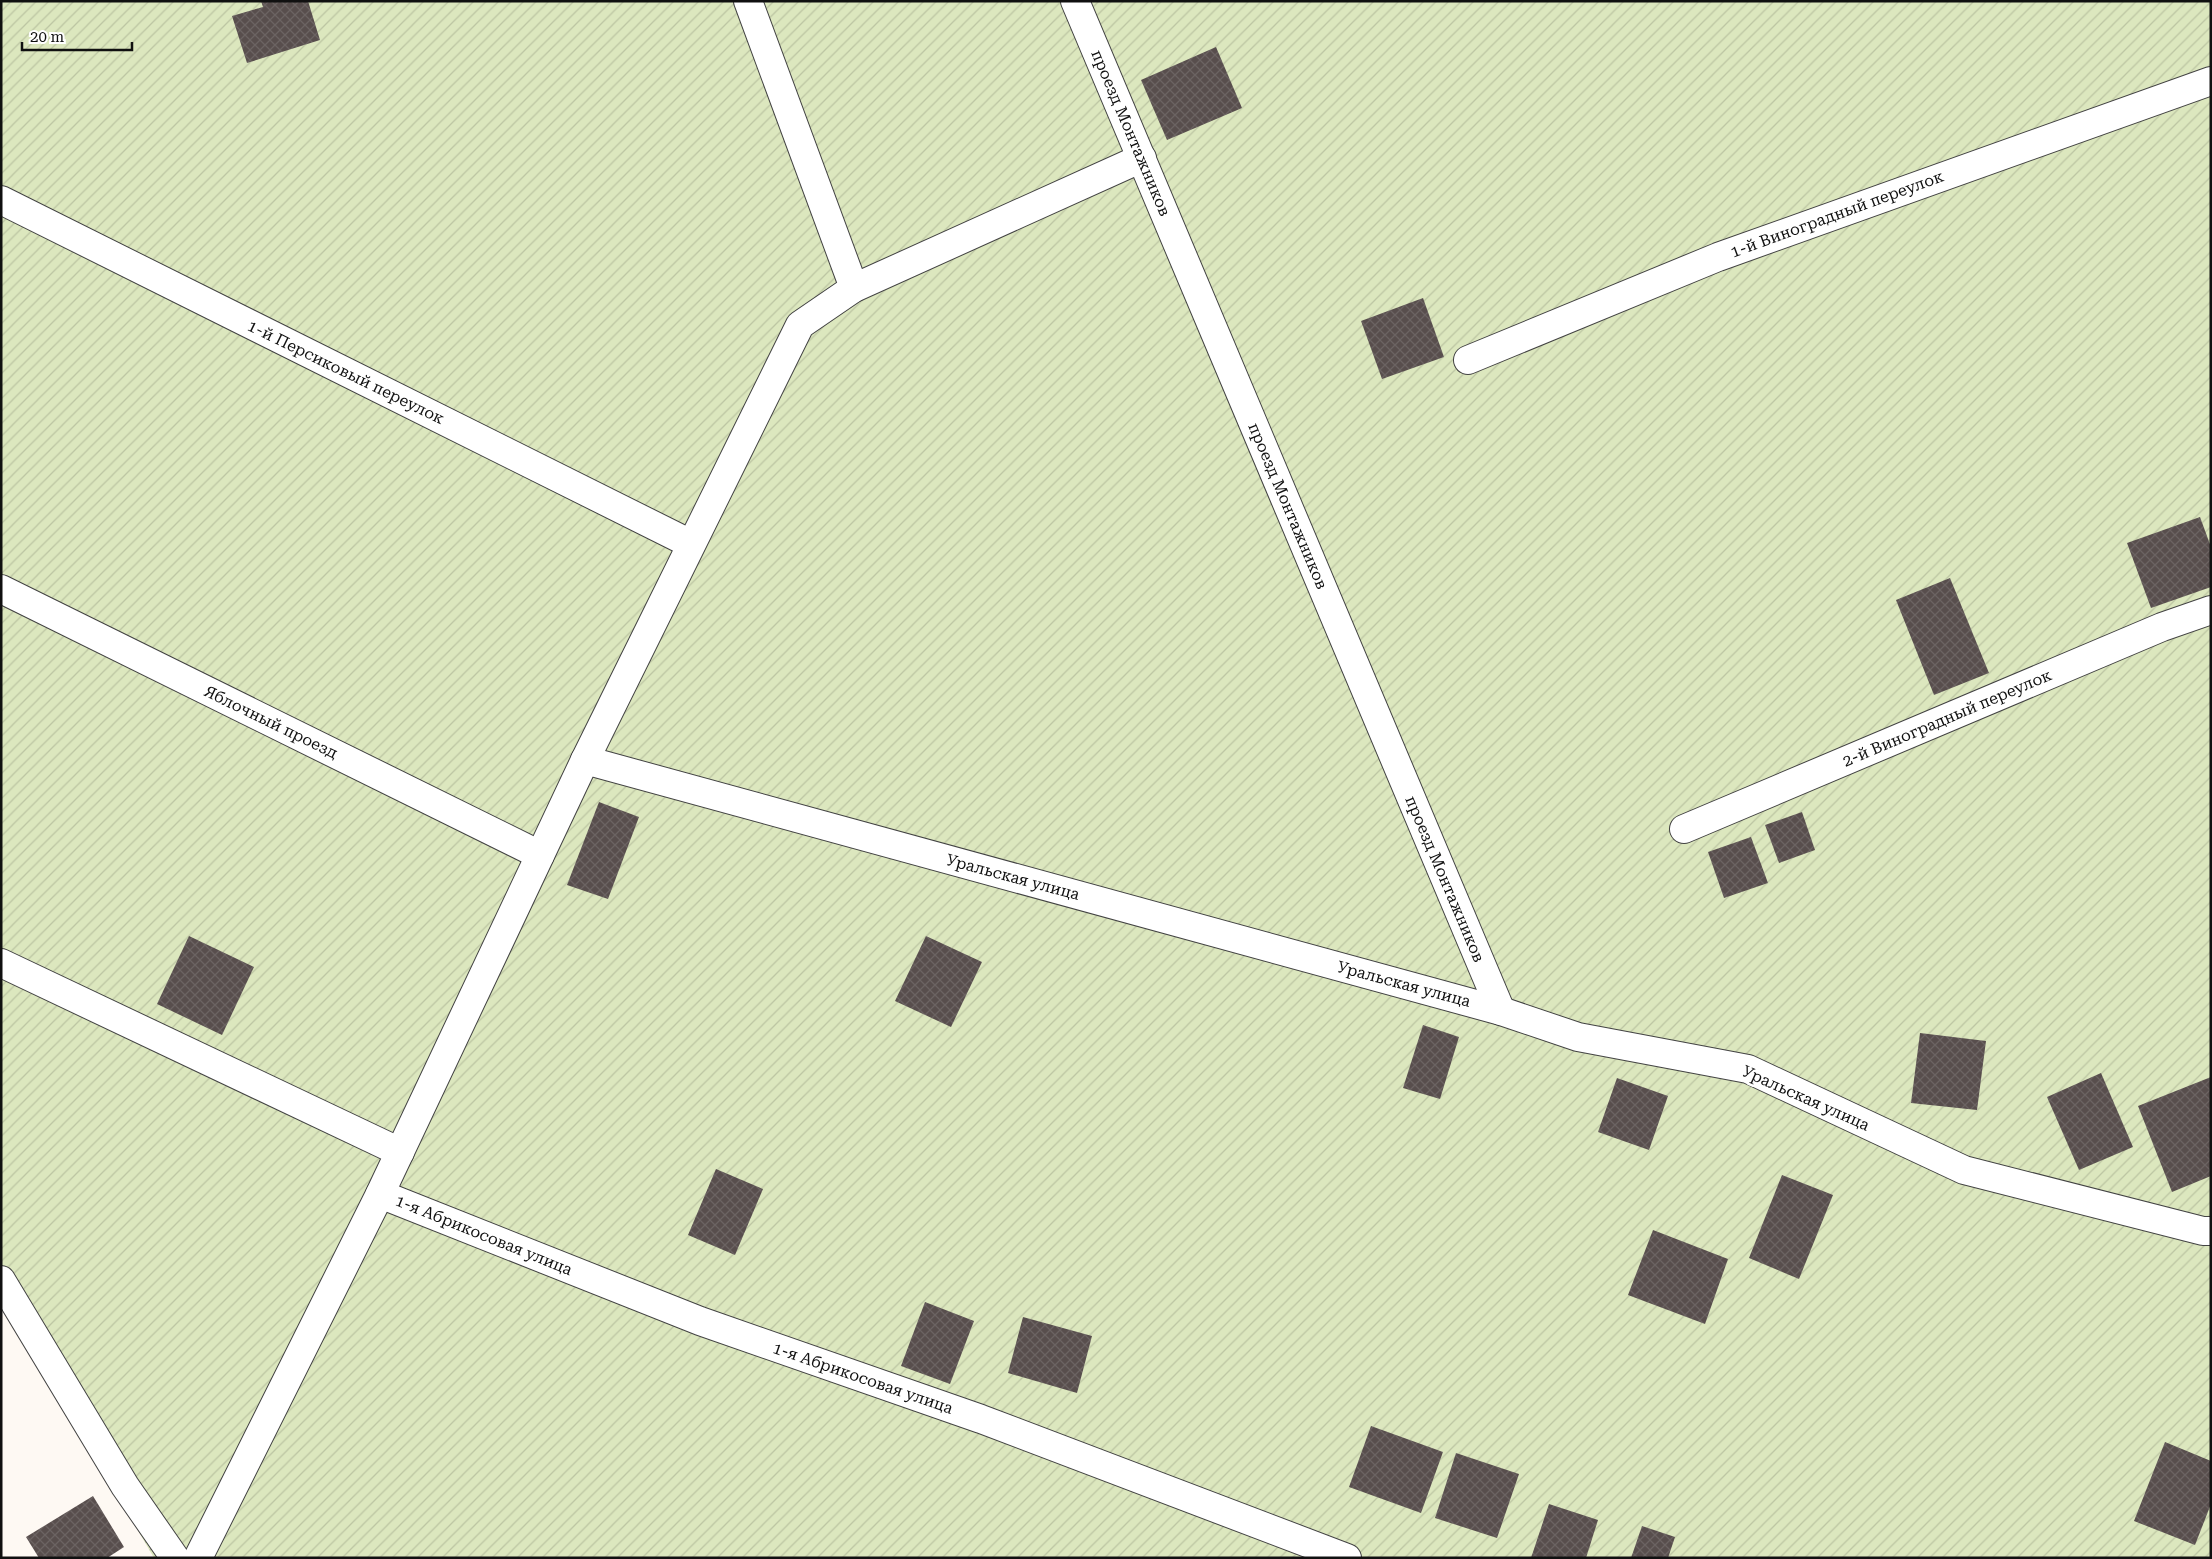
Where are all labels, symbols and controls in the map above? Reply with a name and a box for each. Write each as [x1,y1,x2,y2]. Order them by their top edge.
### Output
scale bar [22,20,132,52]
text: 20 m [30,28,65,46]
street label: проезд Монтажников [1087,47,1175,219]
street label: 1-й Виноградный переулок [1728,167,1946,261]
street label: 1-й Персиковый переулок [245,316,447,428]
street label: проезд Монтажников [1244,420,1332,592]
street label: 2-й Виноградный переулок [1840,665,2054,771]
street label: Яблочный проезд [201,681,341,763]
street label: проезд Монтажников [1401,793,1489,965]
street label: Уральская улица [944,850,1082,904]
street label: Уральская улица [1335,957,1473,1011]
street label: Уральская улица [1739,1061,1873,1135]
street label: 1-я Абрикосовая улица [393,1191,576,1279]
street label: 1-я Абрикосовая улица [770,1338,956,1418]

